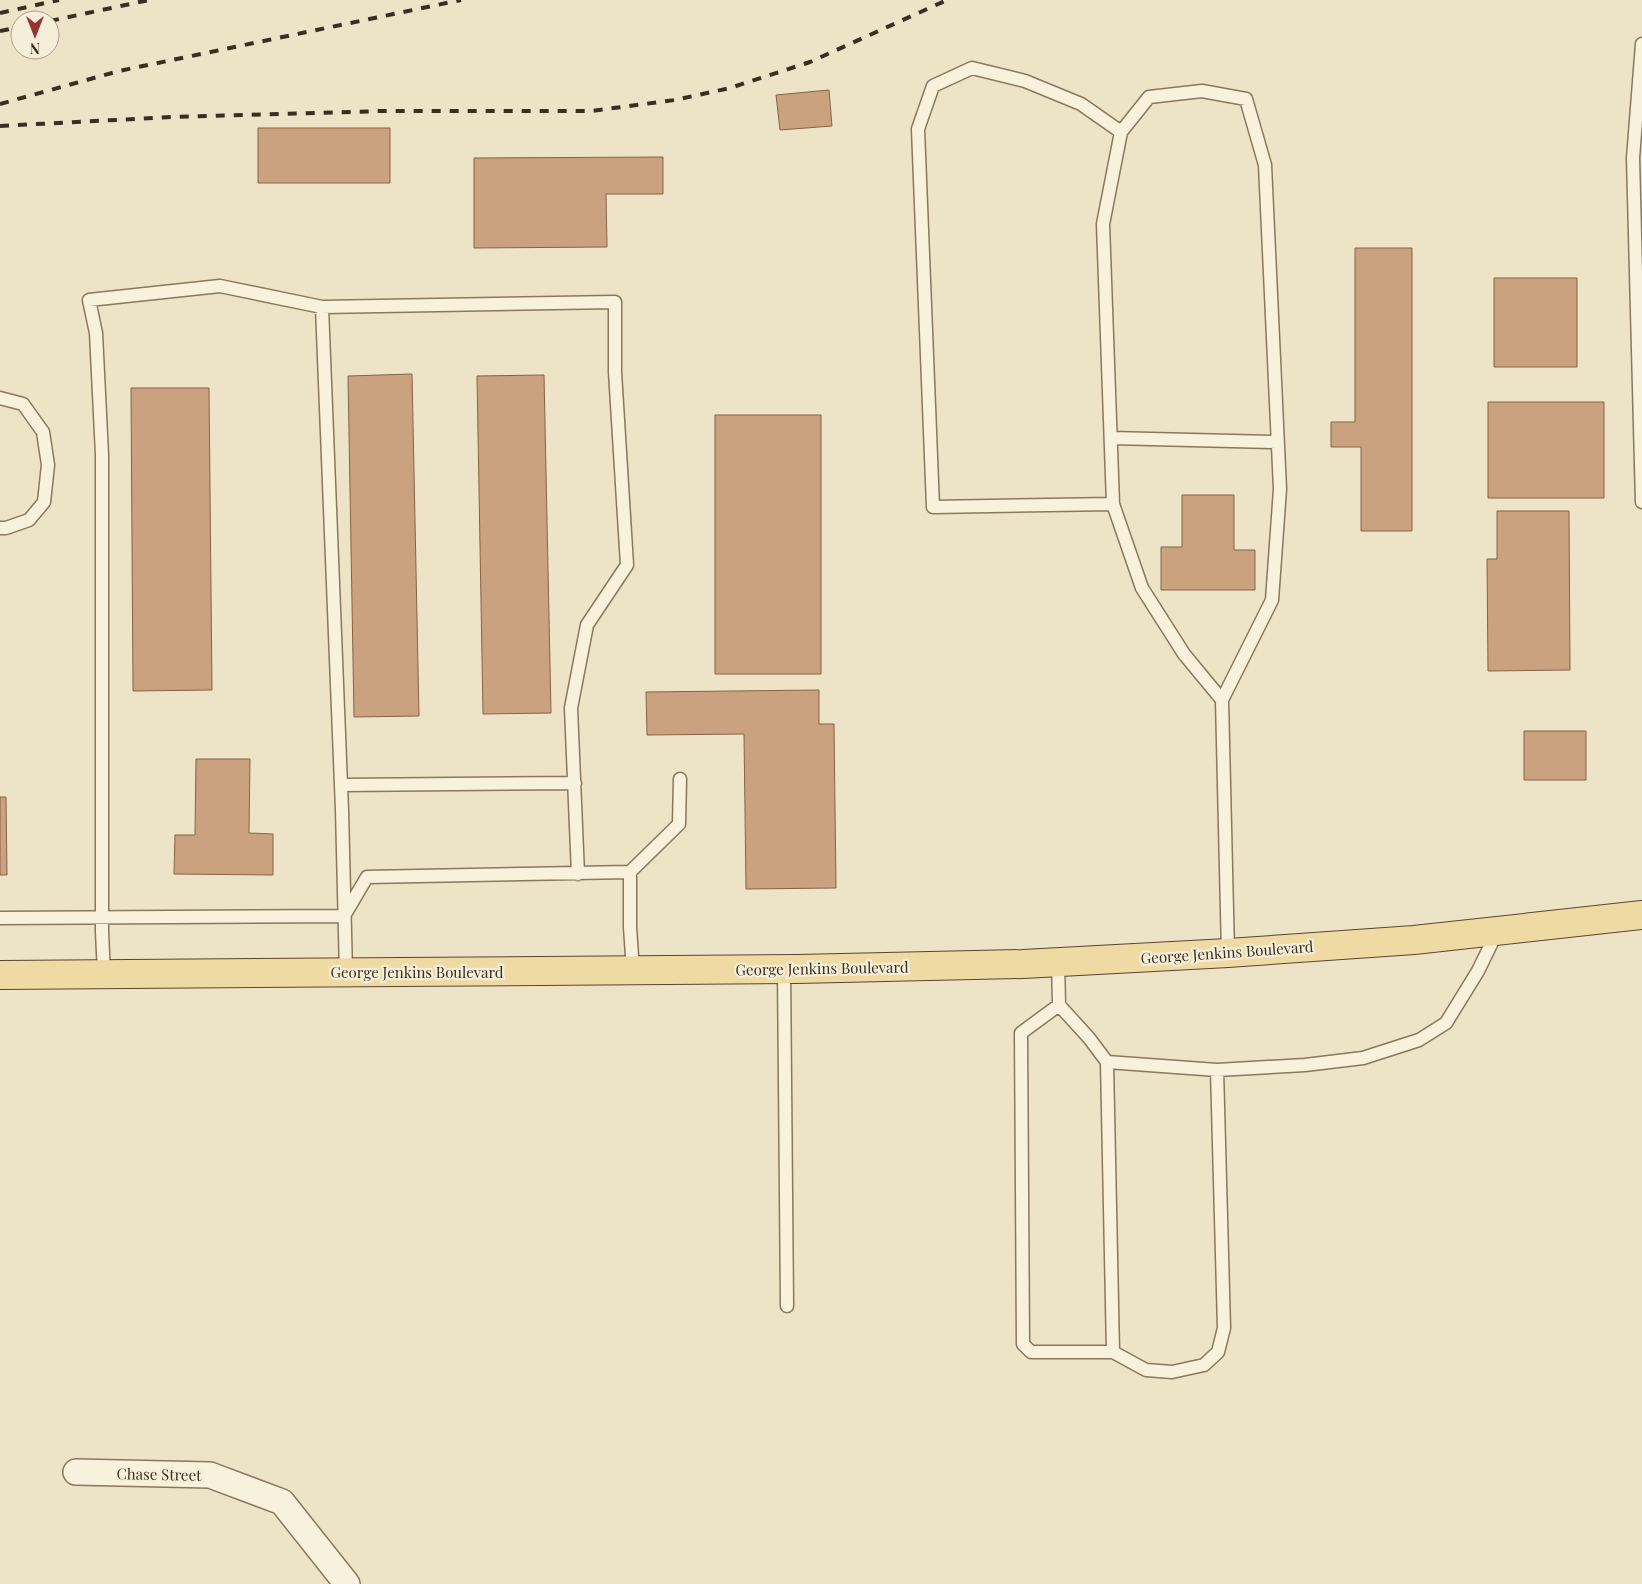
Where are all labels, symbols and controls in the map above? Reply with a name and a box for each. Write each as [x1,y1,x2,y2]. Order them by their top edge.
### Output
north arrow [10,10,60,60]
text: N [30,39,40,58]
street label: George Jenkins Boulevard [1140,936,1314,968]
street label: George Jenkins Boulevard [735,956,909,980]
street label: George Jenkins Boulevard [330,962,504,982]
street label: Chase Street [116,1463,202,1485]

